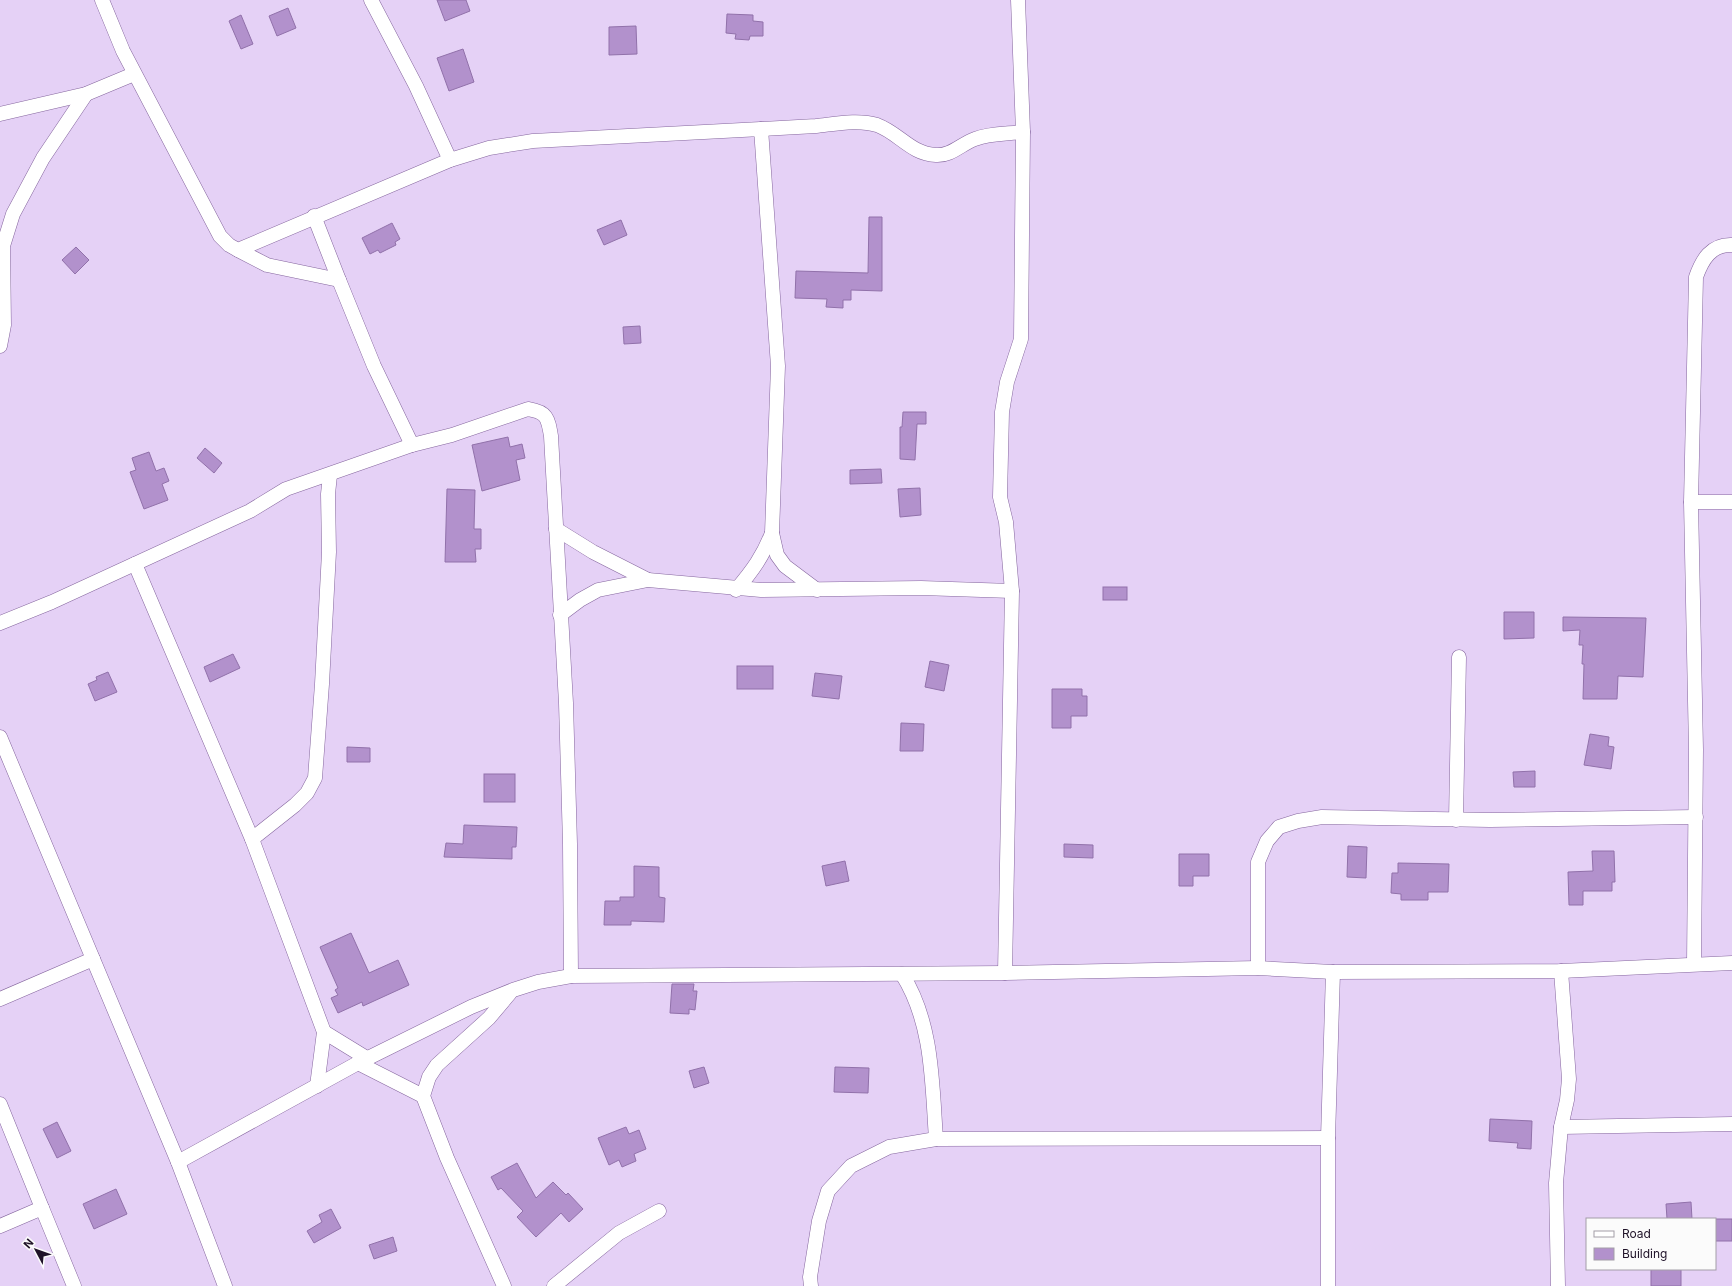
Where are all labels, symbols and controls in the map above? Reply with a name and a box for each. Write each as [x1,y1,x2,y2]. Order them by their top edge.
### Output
legend [1586,1218,1716,1270]
text: Road [1622,1226,1651,1241]
north arrow [16,1230,56,1270]
text: N [20,1236,36,1251]
text: Building [1622,1246,1667,1261]

